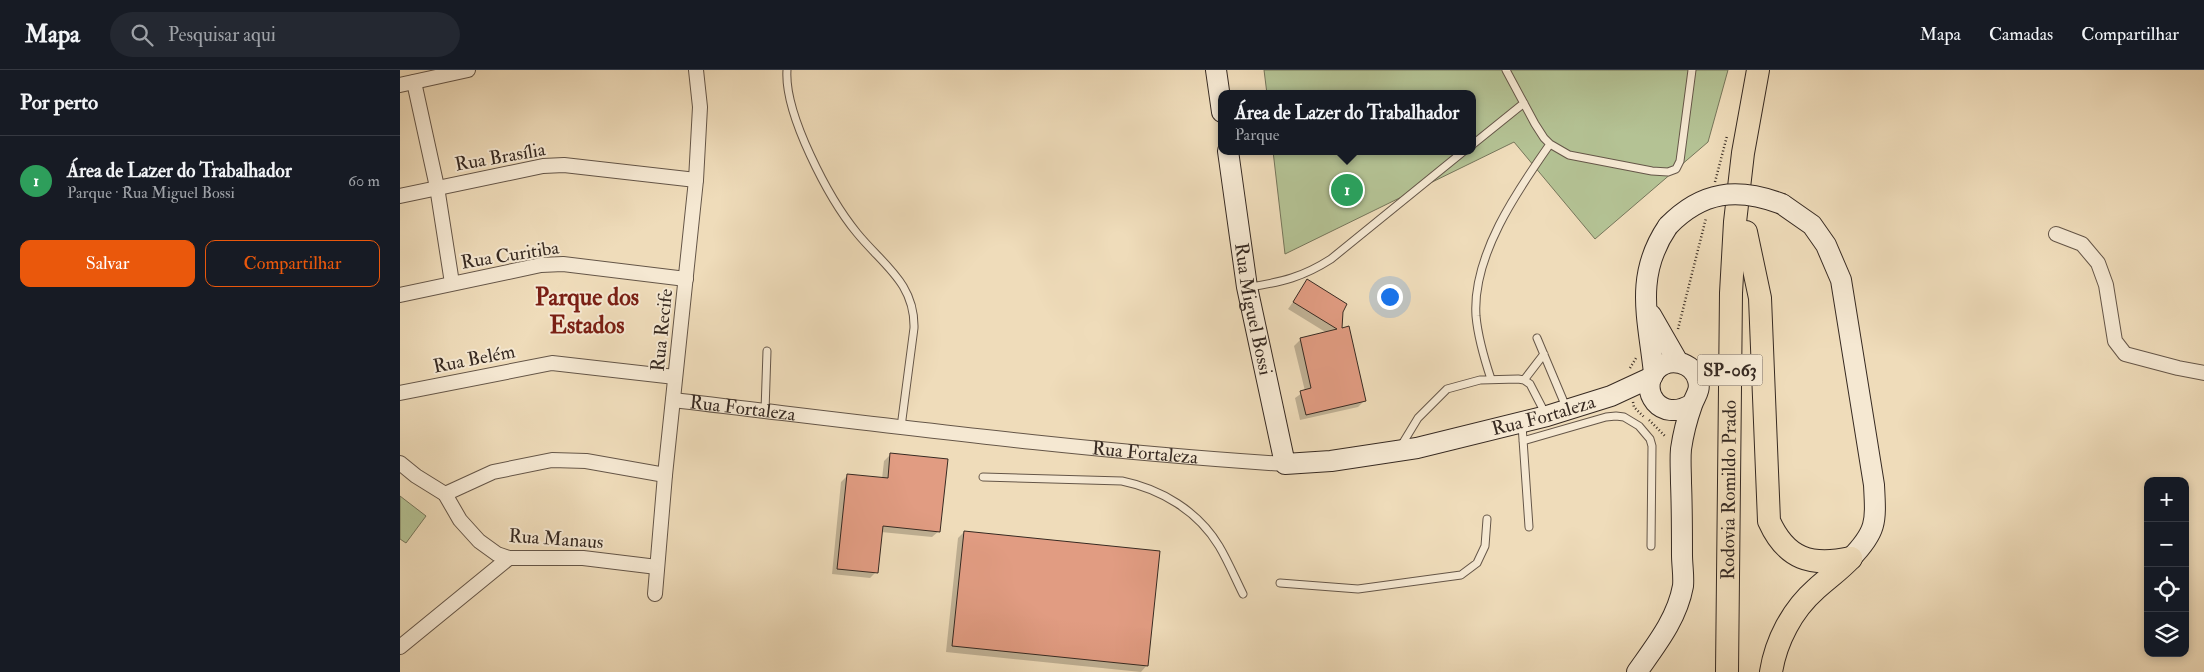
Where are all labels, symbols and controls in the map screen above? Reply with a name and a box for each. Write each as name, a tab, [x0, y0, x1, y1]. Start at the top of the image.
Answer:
search box	[110, 12, 460, 57]
text: Mapa	[25, 19, 80, 50]
icon: search	[128, 21, 156, 49]
text: Pesquisar aqui	[168, 23, 276, 47]
text: Mapa	[1920, 23, 1961, 46]
text: Camadas	[1989, 23, 2053, 46]
text: Compartilhar	[2081, 23, 2179, 46]
text: Por perto	[20, 89, 98, 116]
popup	[1218, 90, 1476, 155]
text: Área de Lazer do Trabalhador	[1235, 101, 1459, 125]
text: Parque	[1235, 125, 1279, 145]
street label: Rua Brasília	[453, 137, 547, 177]
text: Área de Lazer do Trabalhador	[67, 159, 292, 183]
text: 1	[33, 171, 39, 191]
text: 60 m	[348, 171, 380, 191]
pin: 1	[1331, 171, 1363, 209]
text: Parque · Rua Miguel Bossi	[67, 183, 235, 203]
street label: Rua Curitiba	[459, 235, 561, 275]
button: Salvar	[20, 240, 195, 287]
button: Compartilhar	[205, 240, 380, 287]
street label: Rua Miguel Bossi	[1229, 241, 1278, 377]
district label: Parque dos Estados	[535, 282, 639, 341]
your location	[1377, 284, 1403, 310]
street label: Rua Recife	[646, 287, 678, 373]
street label: Rua Belém	[431, 339, 517, 379]
road number: SP-063	[1698, 354, 1762, 386]
street label: Rua Fortaleza	[688, 390, 797, 427]
street label: Rua Fortaleza	[1489, 390, 1598, 441]
street label: Rodovia Romildo Prado	[1716, 400, 1742, 580]
street label: Rua Fortaleza	[1091, 436, 1199, 470]
map controls	[2144, 477, 2189, 657]
button: +	[2144, 477, 2189, 522]
button: −	[2144, 522, 2189, 567]
street label: Rua Manaus	[508, 524, 604, 554]
button: locate	[2144, 567, 2189, 612]
button: layers	[2144, 612, 2189, 657]

